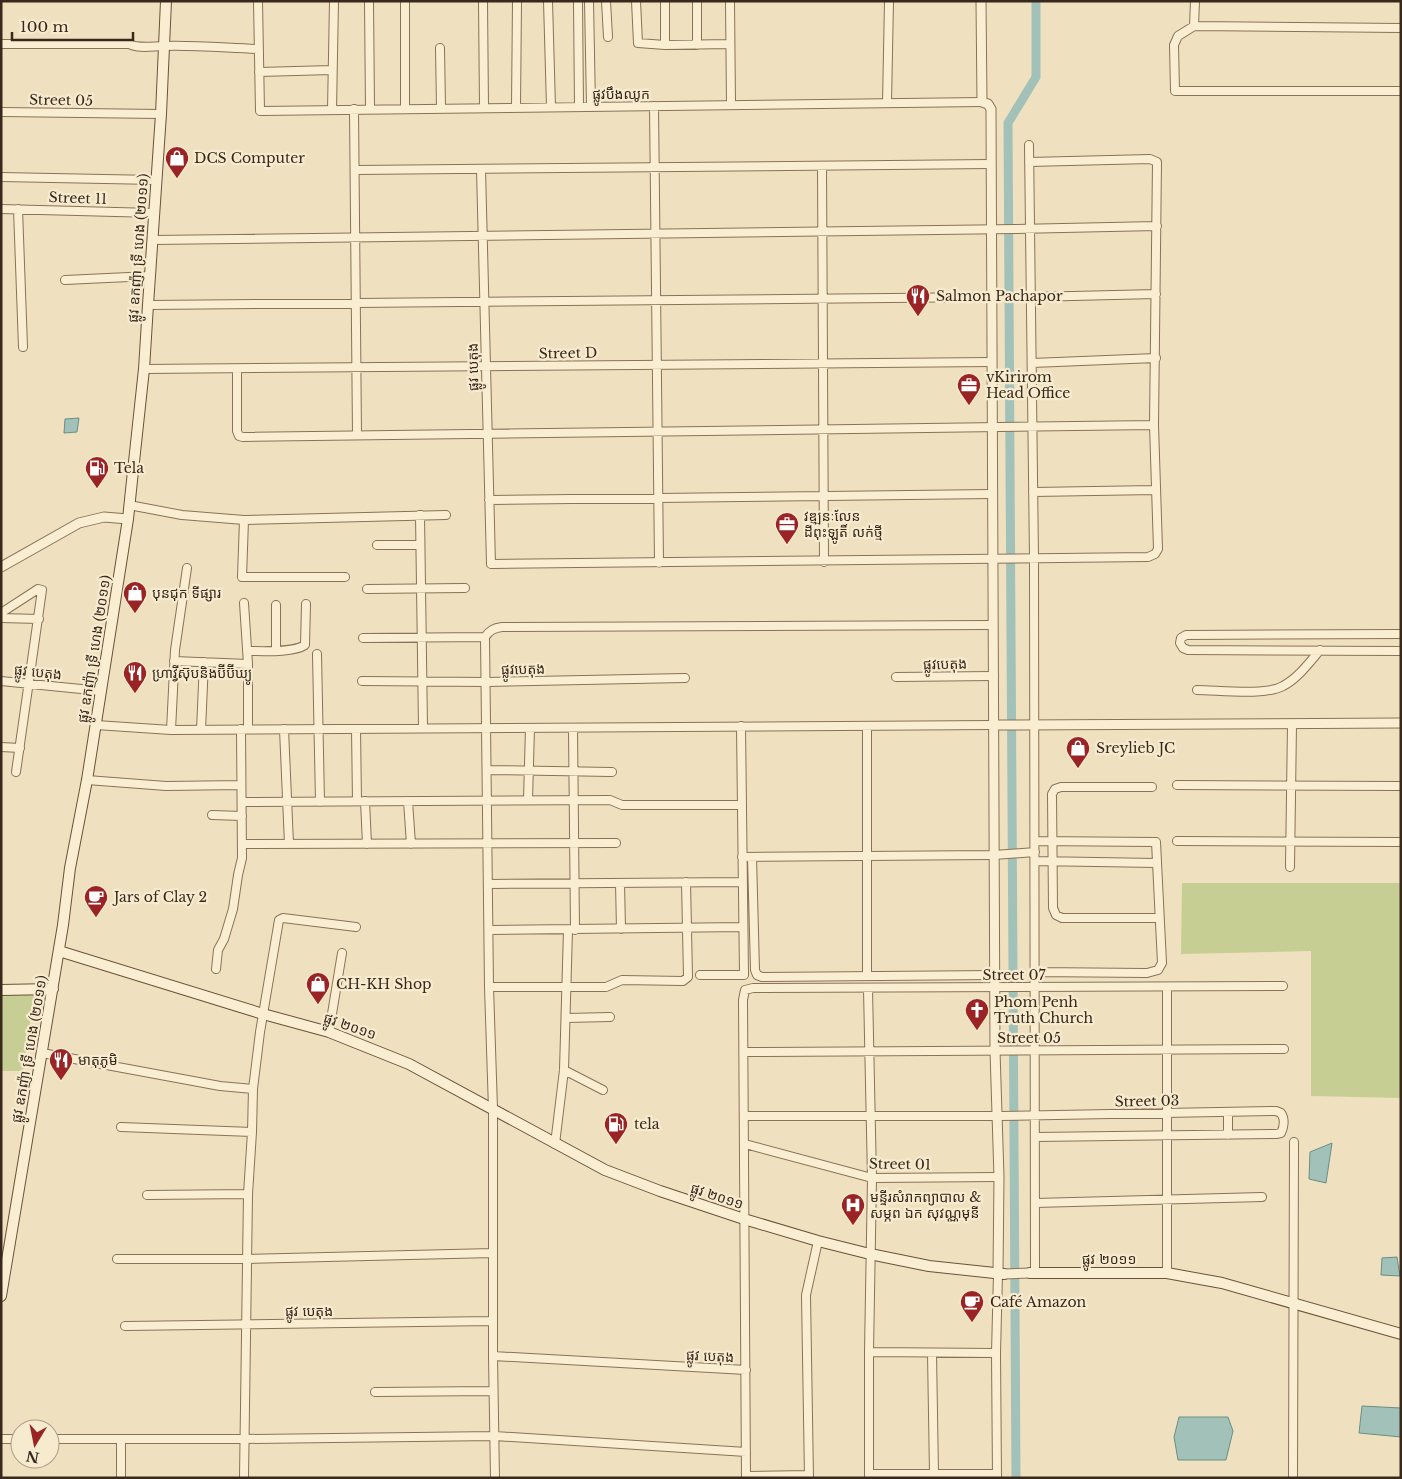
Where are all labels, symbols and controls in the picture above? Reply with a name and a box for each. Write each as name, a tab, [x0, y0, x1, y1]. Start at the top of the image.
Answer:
scale bar	[12, 10, 134, 42]
text: 100 m	[20, 17, 69, 36]
street label: ផ្លូវបឹងឈូក	[592, 85, 650, 106]
street label: Street 05	[29, 90, 93, 110]
shop icon: DCS Computer	[164, 145, 190, 179]
place label: DCS Computer	[194, 149, 305, 167]
street label: ផ្លូវ ឧកញ៉ា ទ្រី ហេង (២០១១)	[124, 173, 155, 323]
street label: Street 11	[48, 188, 108, 208]
restaurant icon: Salmon Pachapor	[905, 283, 931, 317]
place label: Salmon Pachapor	[936, 287, 1063, 305]
street label: ផ្លូវ បេតុង	[464, 343, 486, 391]
street label: Street D	[539, 343, 597, 363]
place label: vKirirom Head Office	[986, 368, 1070, 402]
office icon: vKirirom Head Office	[956, 372, 982, 406]
fuel station icon: Tela	[84, 455, 110, 489]
place label: Tela	[114, 459, 144, 477]
place label: វឌ្ឍនៈលែន ដីពុះឡូតិ៍ លក់ថ្មី	[804, 507, 883, 544]
office icon: វឌ្ឍនៈលែន ដីពុះឡូតិ៍ លក់ថ្មី	[774, 511, 800, 545]
street label: ផ្លូវ ឧកញ៉ា ទ្រី ហេង (២០១១)	[73, 574, 118, 725]
shop icon: បុនជុក ទីផ្សារ	[122, 580, 148, 614]
place label: បុនជុក ទីផ្សារ	[152, 584, 221, 602]
street label: ផ្លូវបេតុង	[923, 655, 967, 677]
restaurant icon: ហ្រាវ្វីស៊ុបនិងប៊ីប៊ីឃ្យូ	[122, 660, 148, 694]
street label: ផ្លូវបេតុង	[501, 660, 545, 682]
street label: ផ្លូវ បេតុង	[13, 661, 63, 687]
place label: ហ្រាវ្វីស៊ុបនិងប៊ីប៊ីឃ្យូ	[152, 663, 252, 685]
shop icon: Sreylieb JC	[1065, 735, 1091, 769]
place label: Sreylieb JC	[1096, 739, 1175, 757]
cafe icon: Jars of Clay 2	[83, 884, 109, 918]
place label: Jars of Clay 2	[112, 888, 207, 906]
street label: Street 07	[982, 966, 1047, 984]
shop icon: CH-KH Shop	[305, 971, 331, 1005]
street label: ផ្លូវ ឧកញ៉ា ទ្រី ហេង (២០១១)	[7, 974, 54, 1125]
place label: CH-KH Shop	[336, 975, 432, 993]
place label: Phom Penh Truth Church	[994, 993, 1094, 1027]
church icon: Phom Penh Truth Church	[964, 997, 990, 1031]
street label: ផ្លូវ ២០១១	[320, 1009, 379, 1046]
street label: Street 05	[997, 1029, 1061, 1047]
restaurant icon: មាតុភូមិ	[48, 1047, 74, 1081]
place label: មាតុភូមិ	[78, 1051, 118, 1069]
street label: Street 03	[1114, 1091, 1180, 1111]
fuel station icon: tela	[603, 1111, 629, 1145]
place label: tela	[634, 1115, 660, 1133]
street label: Street 01	[869, 1154, 931, 1174]
street label: ផ្លូវ ២០១១	[687, 1179, 746, 1216]
place label: មន្ទីរសំរាកព្យាបាល & សម្ភព ឯក សុវណ្ណមុនី	[870, 1188, 982, 1222]
hospital icon: មន្ទីរសំរាកព្យាបាល & សម្ភព ឯក សុវណ្ណមុនី	[840, 1192, 866, 1226]
street label: ផ្លូវ ២០១១	[1082, 1250, 1136, 1271]
cafe icon: Café Amazon	[959, 1289, 985, 1323]
place label: Café Amazon	[990, 1293, 1087, 1311]
street label: ផ្លូវ បេតុង	[285, 1302, 333, 1323]
street label: ផ្លូវ បេតុង	[685, 1346, 735, 1369]
north arrow	[10, 1419, 60, 1469]
text: N	[25, 1447, 41, 1467]

